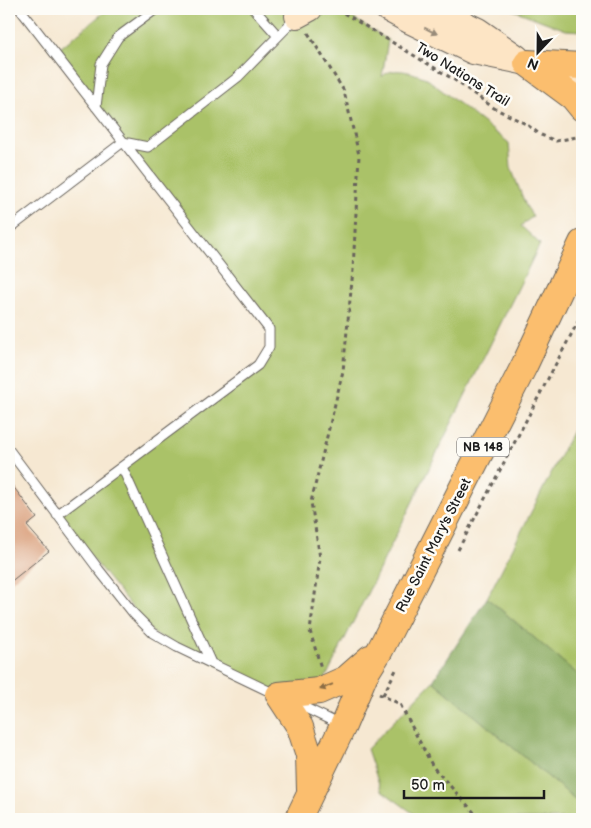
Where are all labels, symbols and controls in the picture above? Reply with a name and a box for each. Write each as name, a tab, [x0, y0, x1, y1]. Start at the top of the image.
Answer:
one-way arrow	[423, 27, 438, 36]
north arrow	[514, 28, 564, 78]
street label: Two Nations Trail	[413, 39, 513, 110]
text: N	[525, 54, 541, 73]
road number: NB 148	[457, 438, 509, 457]
street label: Rue Saint Mary's Street	[392, 475, 475, 615]
one-way arrow	[319, 684, 334, 692]
scale bar	[404, 768, 544, 800]
text: 50 m	[411, 776, 445, 795]

